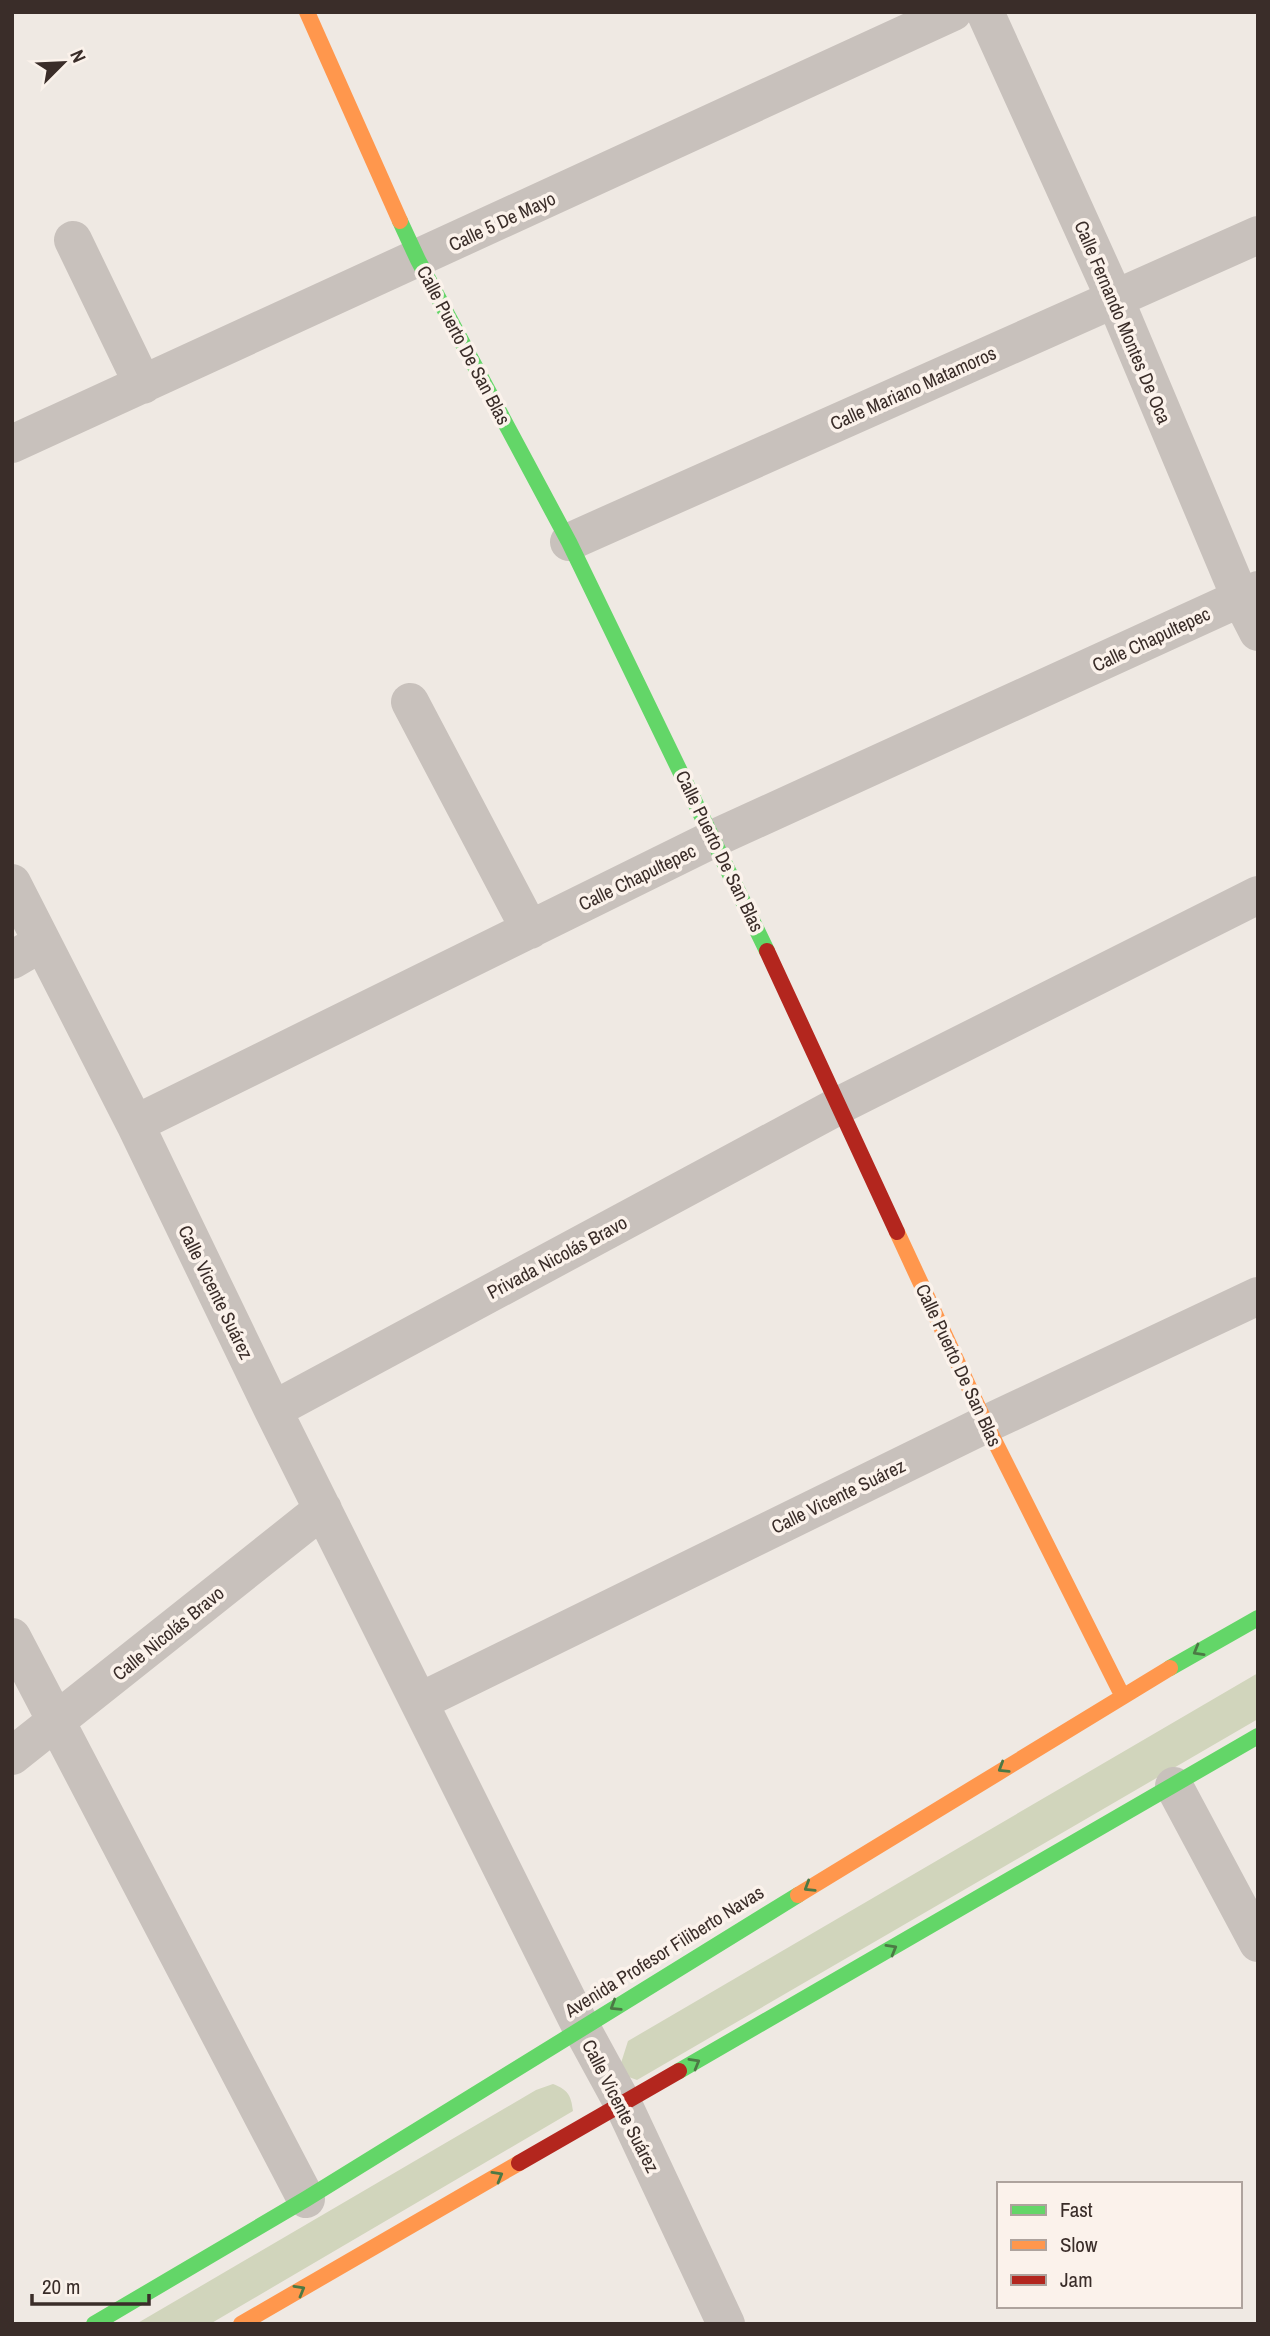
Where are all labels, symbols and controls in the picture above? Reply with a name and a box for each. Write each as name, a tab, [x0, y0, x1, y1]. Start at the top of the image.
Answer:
north arrow	[28, 28, 98, 98]
text: N	[64, 46, 93, 67]
street label: Calle 5 De Mayo	[444, 185, 560, 257]
street label: Calle Fernando Montes De Oca	[1068, 216, 1178, 428]
street label: Calle Puerto De San Blas	[411, 261, 517, 429]
street label: Calle Mariano Matamoros	[826, 340, 1000, 436]
street label: Calle Chapultepec	[1088, 600, 1214, 678]
street label: Calle Puerto De San Blas	[670, 766, 770, 936]
street label: Calle Chapultepec	[574, 837, 700, 917]
street label: Privada Nicolás Bravo	[482, 1209, 632, 1305]
street label: Calle Vicente Suárez	[172, 1221, 260, 1364]
street label: Calle Puerto De San Blas	[910, 1279, 1008, 1451]
street label: Calle Vicente Suárez	[767, 1452, 910, 1540]
street label: Calle Nicolás Bravo	[107, 1580, 229, 1686]
one-way arrow	[1193, 1643, 1206, 1656]
one-way arrow	[997, 1759, 1010, 1772]
one-way arrow	[804, 1878, 817, 1891]
street label: Avenida Profesor Filiberto Navas	[559, 1879, 769, 2024]
one-way arrow	[884, 1944, 897, 1957]
one-way arrow	[610, 1997, 623, 2010]
street label: Calle Vicente Suárez	[576, 2035, 666, 2177]
one-way arrow	[687, 2058, 700, 2071]
one-way arrow	[490, 2171, 503, 2184]
legend	[997, 2182, 1242, 2308]
text: Fast	[1060, 2195, 1093, 2224]
text: Slow	[1060, 2230, 1098, 2259]
scale bar	[32, 2262, 149, 2306]
text: Jam	[1060, 2265, 1093, 2294]
text: 20 m	[42, 2272, 80, 2301]
one-way arrow	[293, 2285, 306, 2298]

